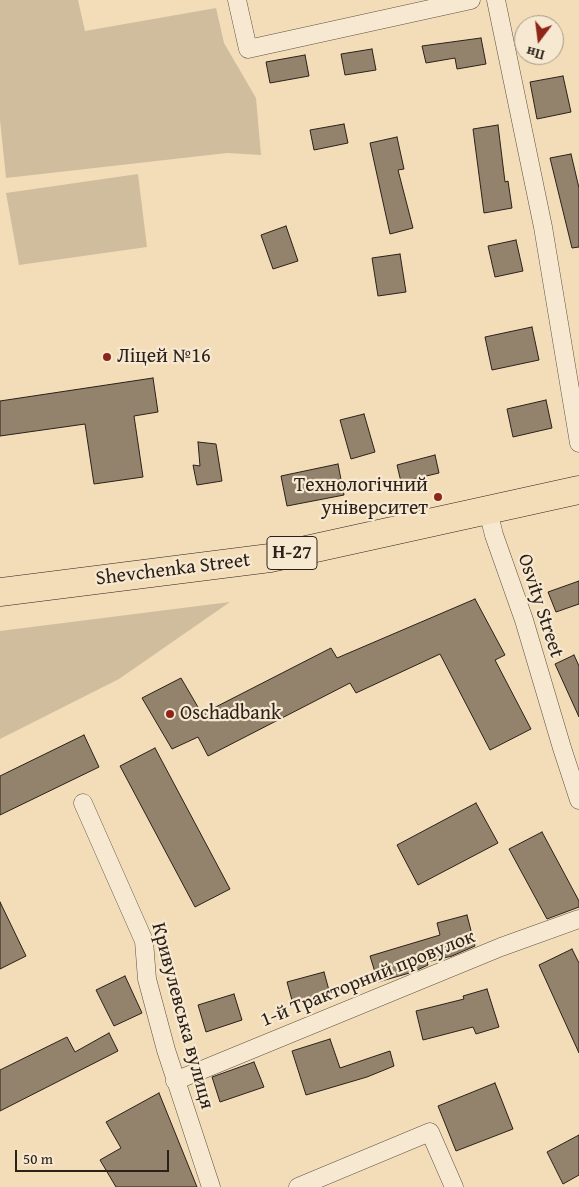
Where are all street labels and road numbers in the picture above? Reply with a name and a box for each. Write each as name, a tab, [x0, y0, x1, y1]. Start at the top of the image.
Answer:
road number: Н-27	[267, 536, 317, 570]
street label: Shevchenka Street	[94, 549, 252, 591]
street label: Osvity Street	[512, 551, 568, 661]
street label: Кривулевська вулиця	[146, 920, 218, 1112]
street label: 1-й Тракторний провулок	[257, 925, 479, 1033]

